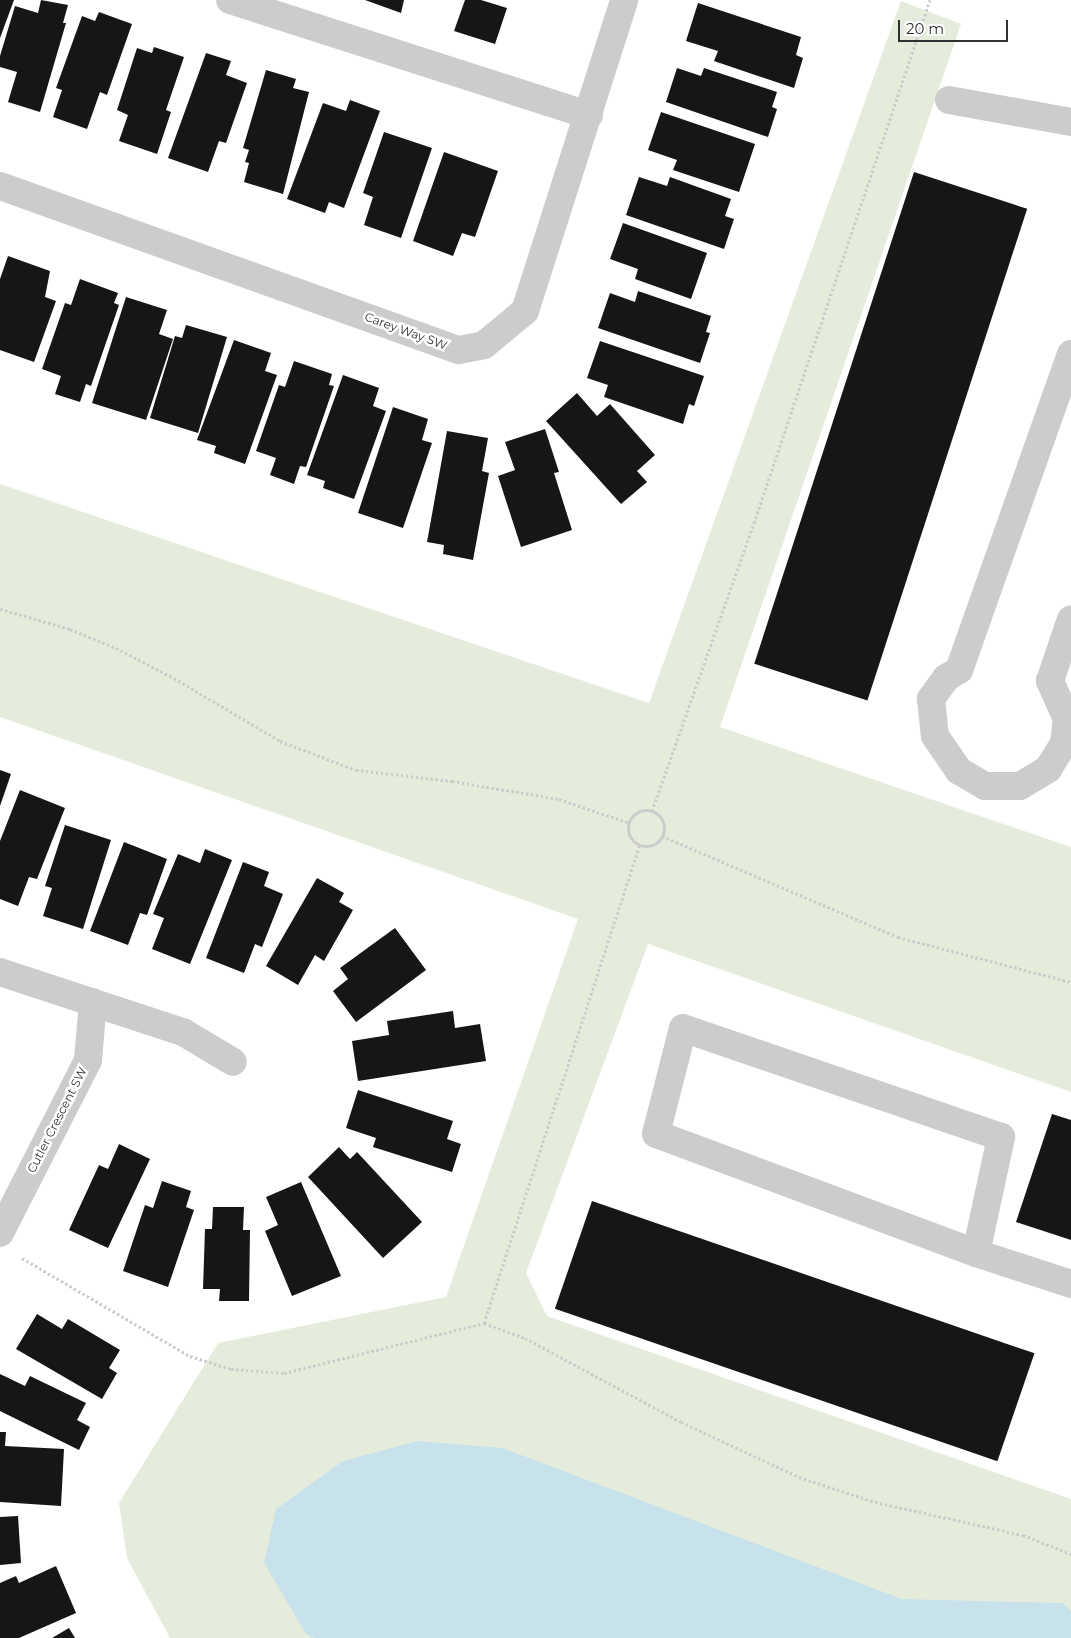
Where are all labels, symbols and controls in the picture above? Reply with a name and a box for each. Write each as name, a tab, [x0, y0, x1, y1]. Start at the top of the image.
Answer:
scale bar	[901, 10, 1011, 42]
text: 20 m	[906, 19, 944, 38]
street label: Carey Way SW	[363, 309, 449, 353]
street label: Cutler Crescent SW	[24, 1065, 90, 1175]

